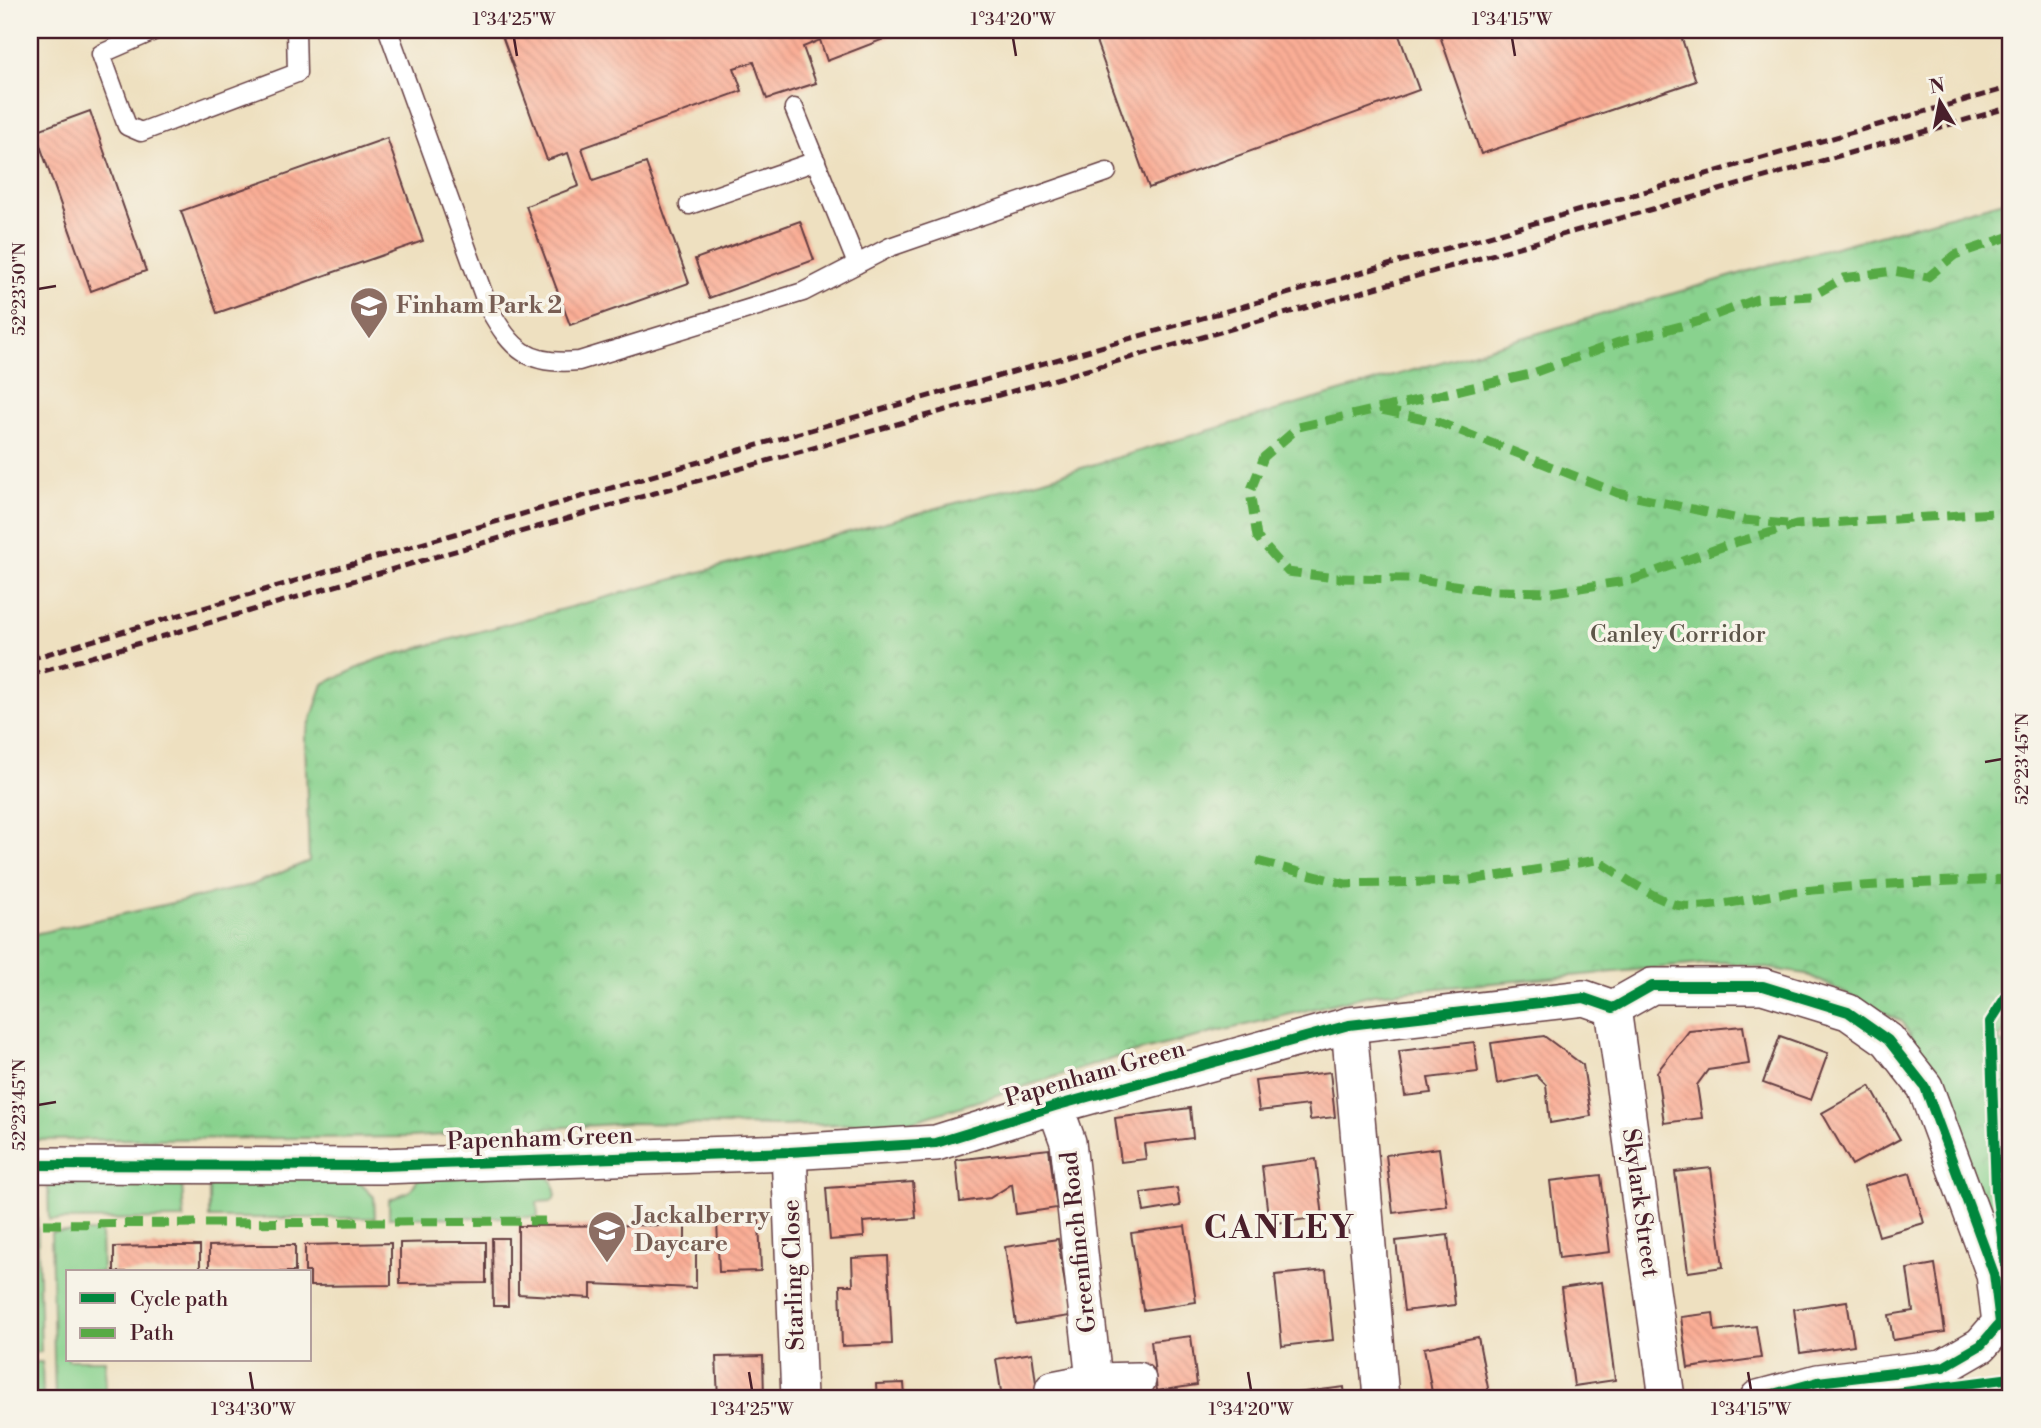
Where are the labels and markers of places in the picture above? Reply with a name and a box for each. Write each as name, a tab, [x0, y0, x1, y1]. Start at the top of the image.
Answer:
school or university icon: Finham Park 2	[348, 285, 390, 340]
place label: Finham Park 2	[396, 291, 562, 321]
place label: Jackalberry Daycare	[631, 1201, 771, 1259]
school or university icon: Jackalberry Daycare	[586, 1209, 628, 1264]

